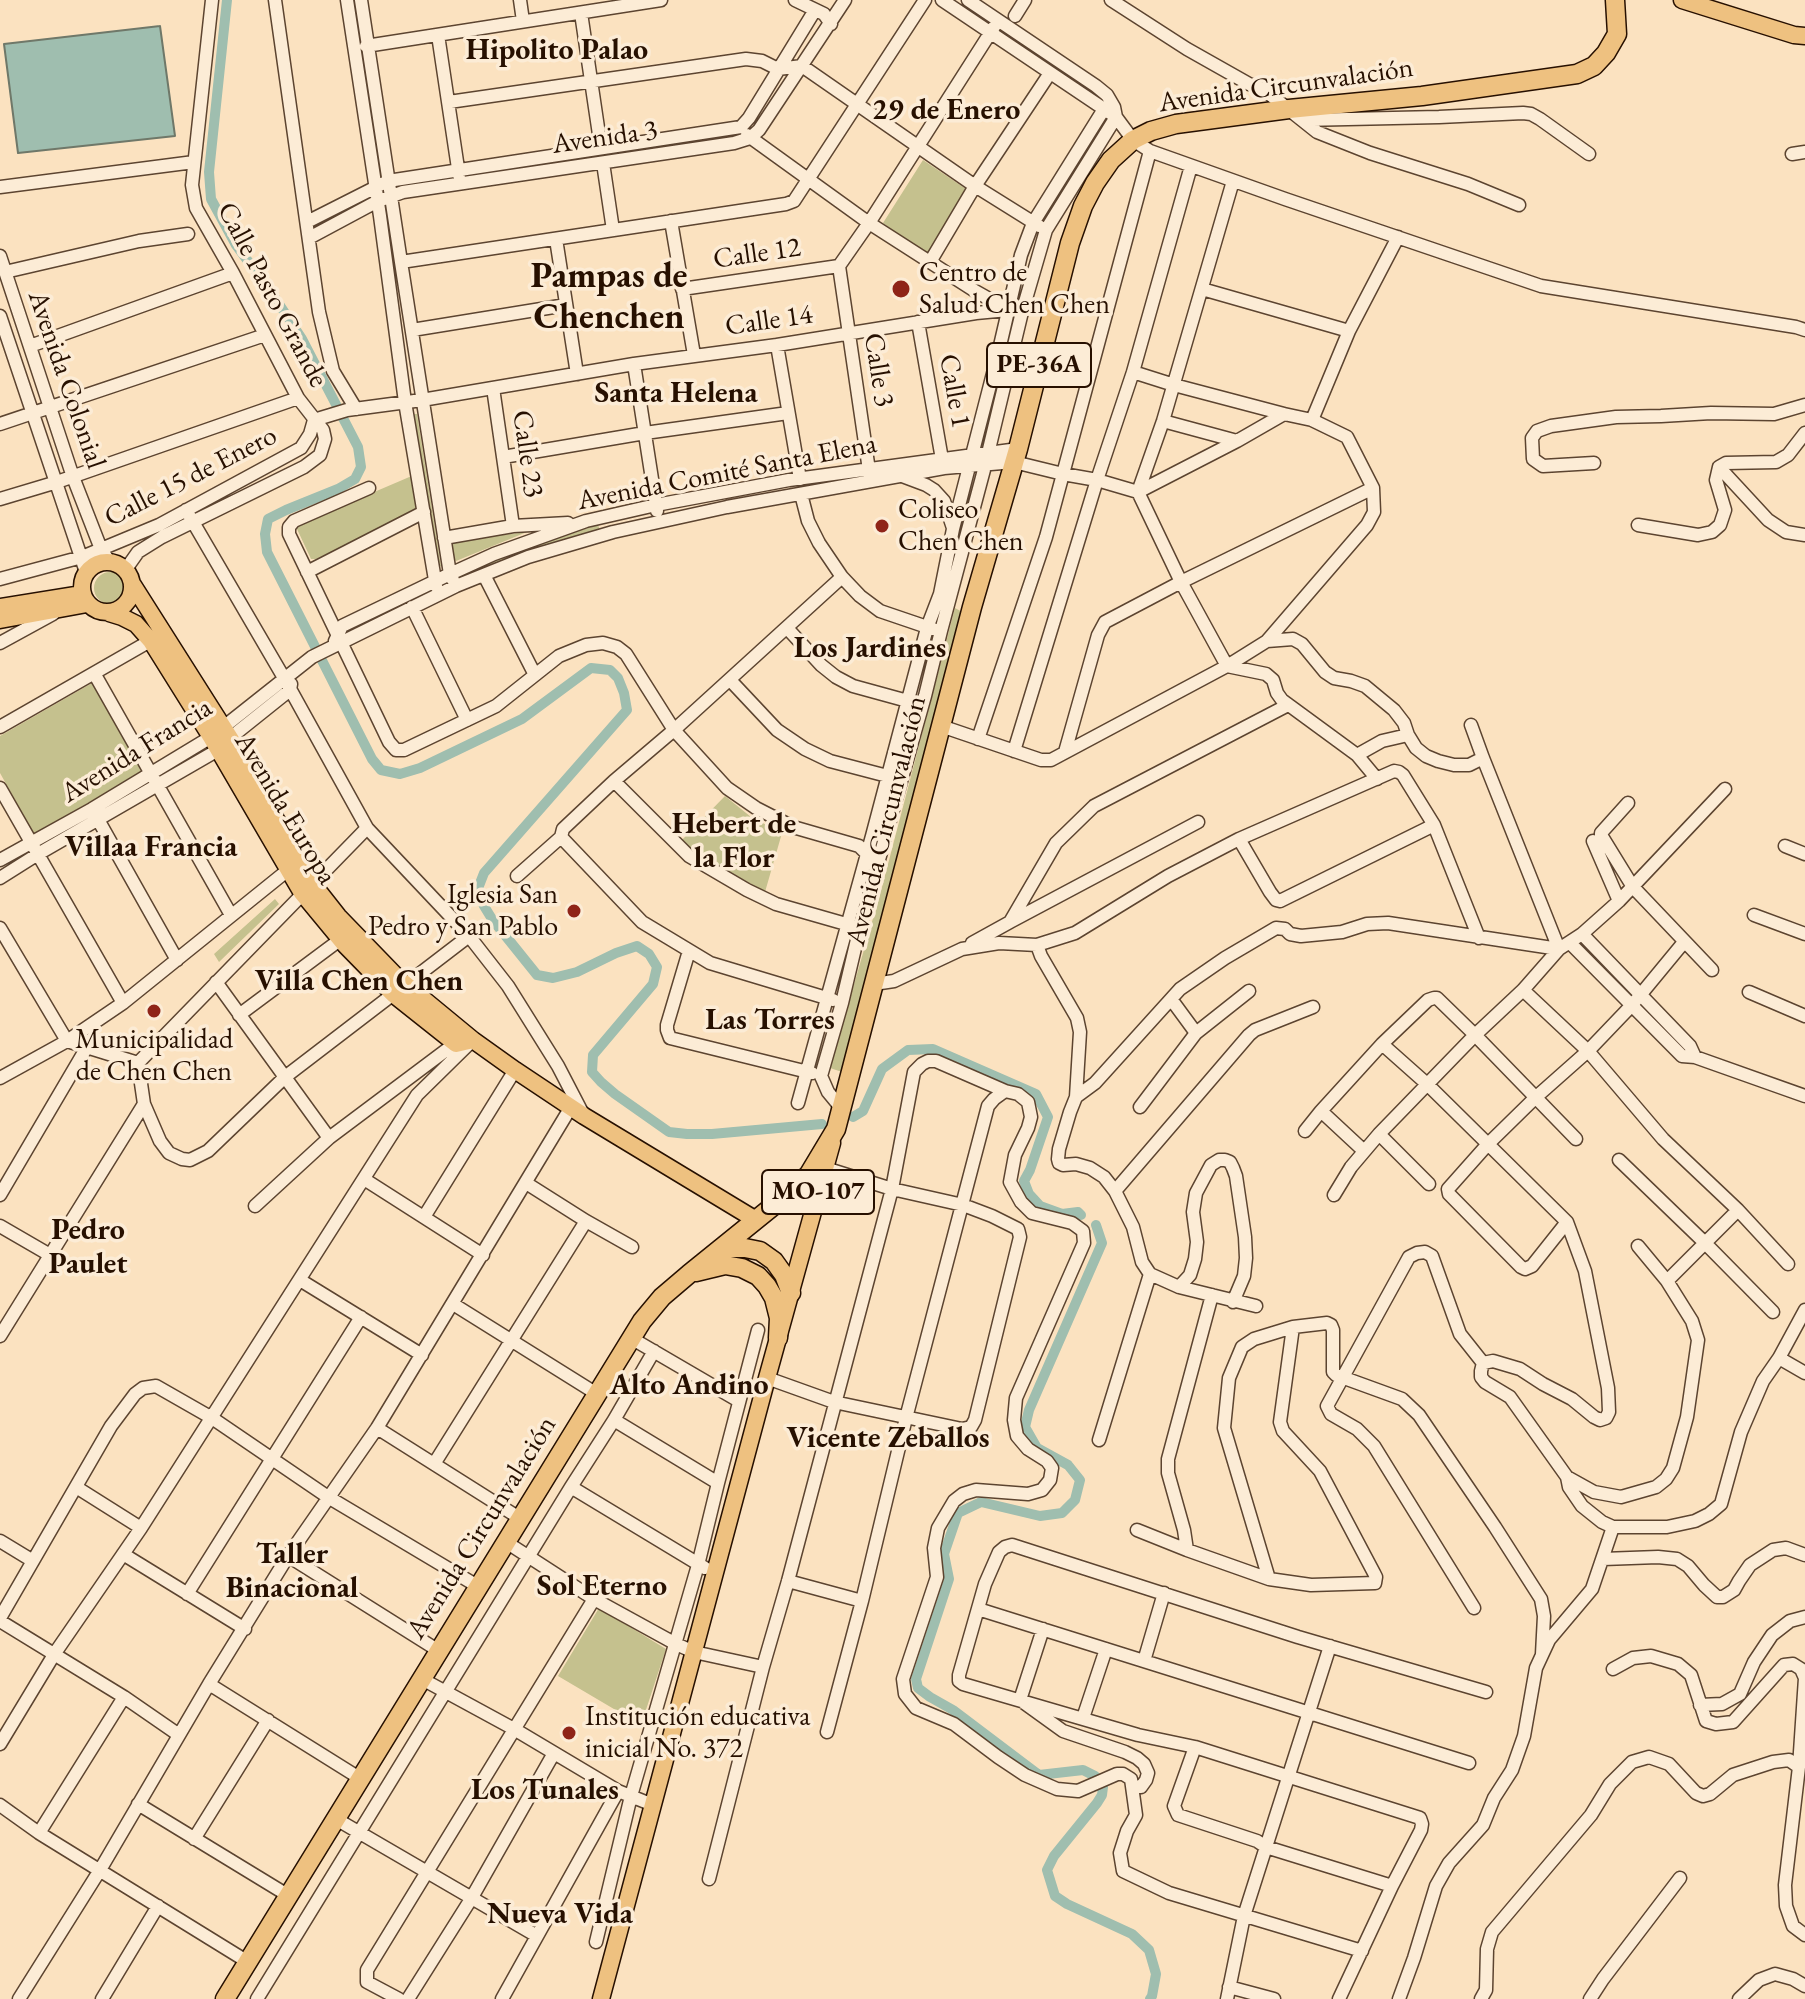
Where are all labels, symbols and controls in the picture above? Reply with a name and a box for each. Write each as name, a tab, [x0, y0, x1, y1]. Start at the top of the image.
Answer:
district label: Hipolito Palao	[466, 33, 648, 69]
street label: Avenida Circunvalación	[1157, 52, 1415, 120]
district label: 29 de Enero	[872, 93, 1020, 129]
street label: Avenida 3	[550, 114, 660, 162]
street label: Calle Pasto Grande	[209, 197, 335, 393]
street label: Calle 12	[711, 231, 803, 277]
district label: Pampas de Chenchen	[530, 255, 688, 340]
place label: Centro de Salud Chen Chen	[919, 256, 1110, 322]
marker: Centro de Salud Chen Chen	[890, 278, 912, 300]
street label: Avenida Colonial	[20, 287, 112, 473]
street label: Calle 14	[723, 298, 815, 344]
street label: Calle 3	[856, 331, 900, 409]
road number: PE-36A	[987, 343, 1091, 387]
street label: Calle 1	[931, 351, 977, 431]
district label: Santa Helena	[594, 376, 758, 412]
street label: Calle 23	[504, 408, 550, 500]
street label: Calle 15 de Enero	[99, 419, 283, 535]
street label: Avenida Comité Santa Elena	[575, 427, 879, 519]
place label: Coliseo Chen Chen	[898, 493, 1024, 559]
marker: Coliseo Chen Chen	[873, 517, 891, 535]
district label: Los Jardines	[794, 631, 946, 667]
street label: Avenida Francia	[55, 691, 219, 811]
street label: Avenida Circunvalación	[840, 692, 934, 950]
street label: Avenida Europa	[226, 727, 344, 891]
district label: Hebert de la Flor	[672, 807, 796, 878]
district label: Villaa Francia	[65, 830, 237, 866]
place label: Iglesia San Pedro y San Pablo	[368, 878, 558, 944]
marker: Iglesia San Pedro y San Pablo	[565, 902, 583, 920]
district label: Villa Chen Chen	[255, 964, 463, 1000]
marker: Municipalidad de Chen Chen	[145, 1002, 163, 1020]
district label: Las Torres	[705, 1003, 835, 1039]
place label: Municipalidad de Chen Chen	[75, 1023, 233, 1089]
road number: MO-107	[762, 1170, 874, 1214]
district label: Pedro Paulet	[49, 1213, 127, 1284]
district label: Alto Andino	[609, 1368, 769, 1404]
street label: Avenida Circunvalación	[400, 1410, 564, 1646]
district label: Vicente Zeballos	[786, 1421, 990, 1457]
district label: Taller Binacional	[226, 1537, 358, 1608]
district label: Sol Eterno	[537, 1569, 667, 1605]
place label: Institución educativa inicial No. 372	[585, 1700, 810, 1766]
marker: Institución educativa inicial No. 372	[560, 1724, 578, 1742]
district label: Los Tunales	[471, 1773, 619, 1809]
district label: Nueva Vida	[487, 1897, 633, 1933]

